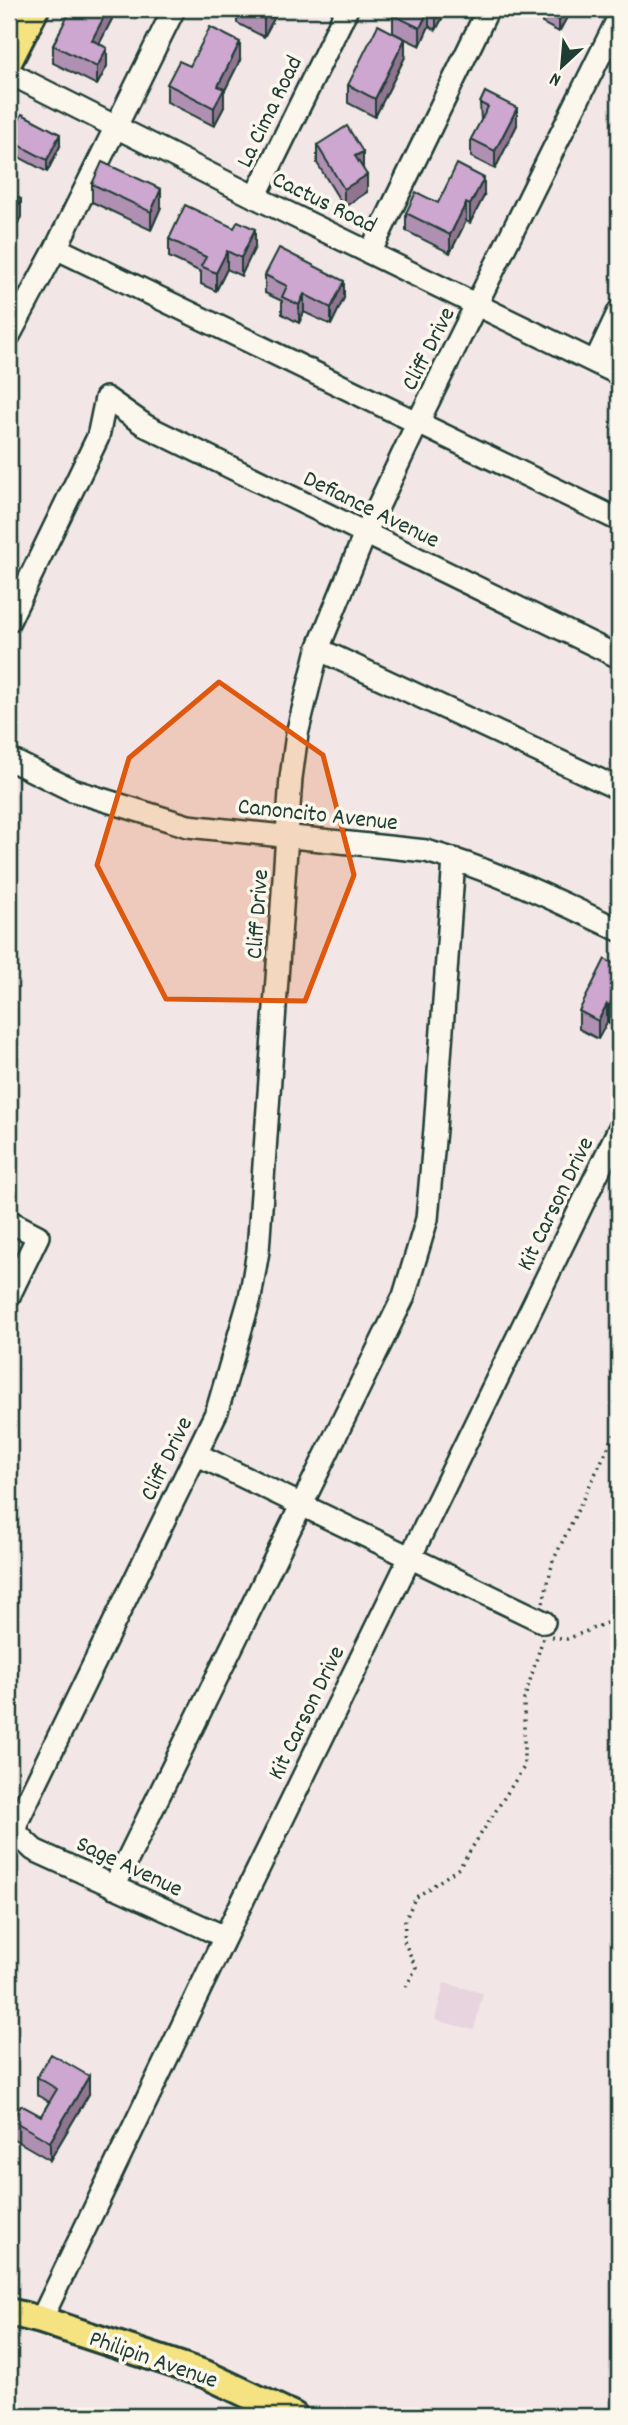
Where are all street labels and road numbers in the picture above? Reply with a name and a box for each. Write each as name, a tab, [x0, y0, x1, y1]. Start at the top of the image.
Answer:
street label: La Cima Road	[229, 51, 312, 174]
street label: Cactus Road	[266, 164, 382, 244]
street label: Cliff Drive	[394, 302, 465, 397]
street label: Defiance Avenue	[297, 463, 445, 558]
street label: Canoncito Avenue	[236, 791, 399, 841]
street label: Cliff Drive	[239, 868, 279, 960]
street label: Kit Carson Drive	[510, 1131, 604, 1277]
street label: Cliff Drive	[133, 1411, 203, 1507]
street label: Kit Carson Drive	[261, 1640, 355, 1786]
street label: Sage Avenue	[70, 1828, 188, 1907]
street label: Philipin Avenue	[84, 2323, 222, 2399]

